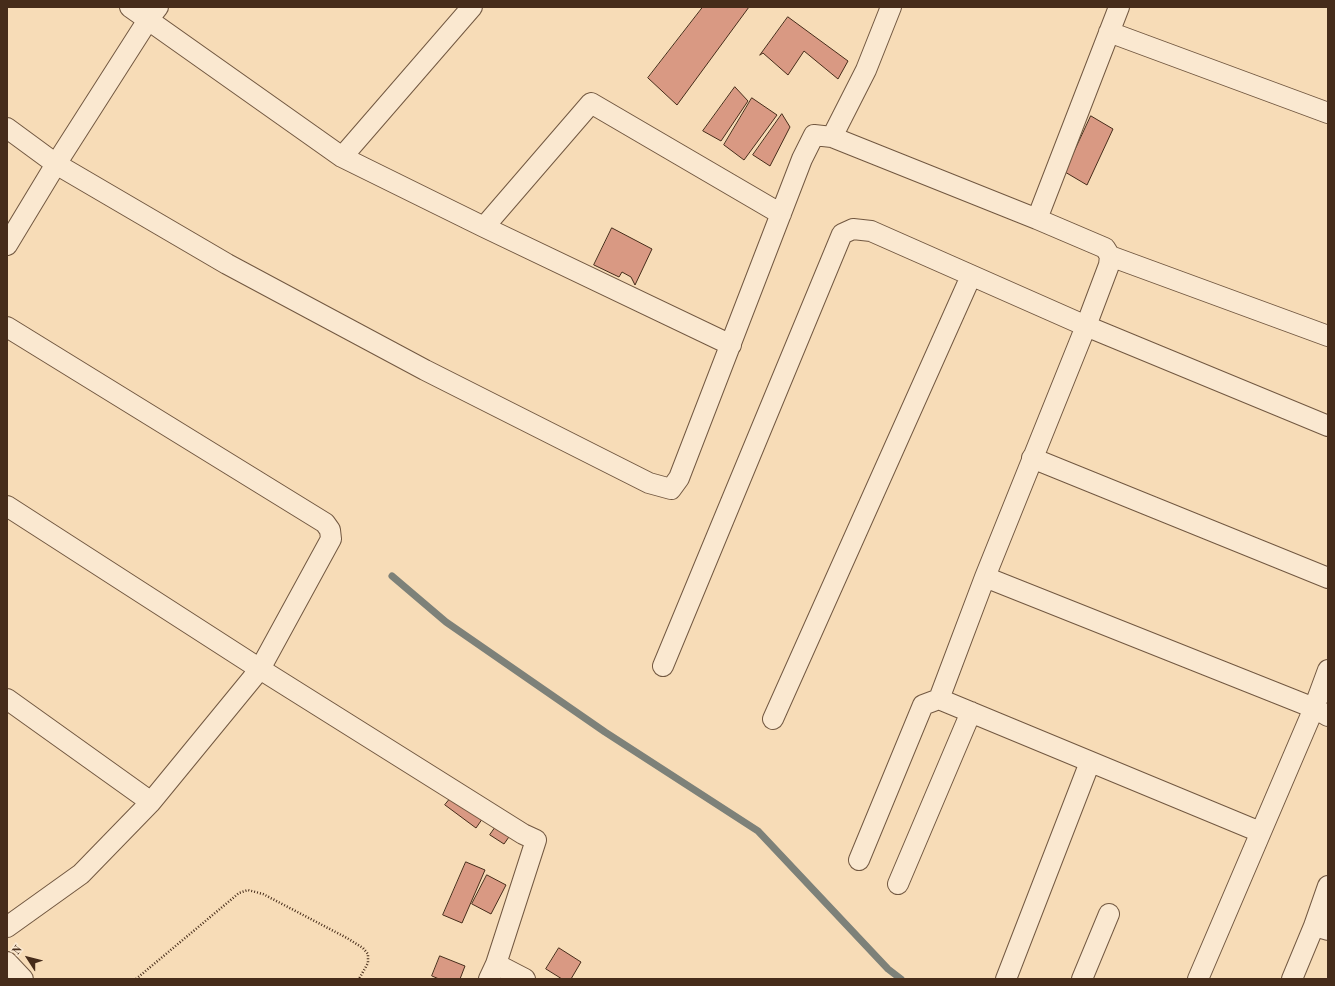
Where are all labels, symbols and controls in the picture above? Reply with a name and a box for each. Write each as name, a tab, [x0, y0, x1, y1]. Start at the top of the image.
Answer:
north arrow	[8, 938, 48, 978]
text: N	[11, 944, 25, 957]

